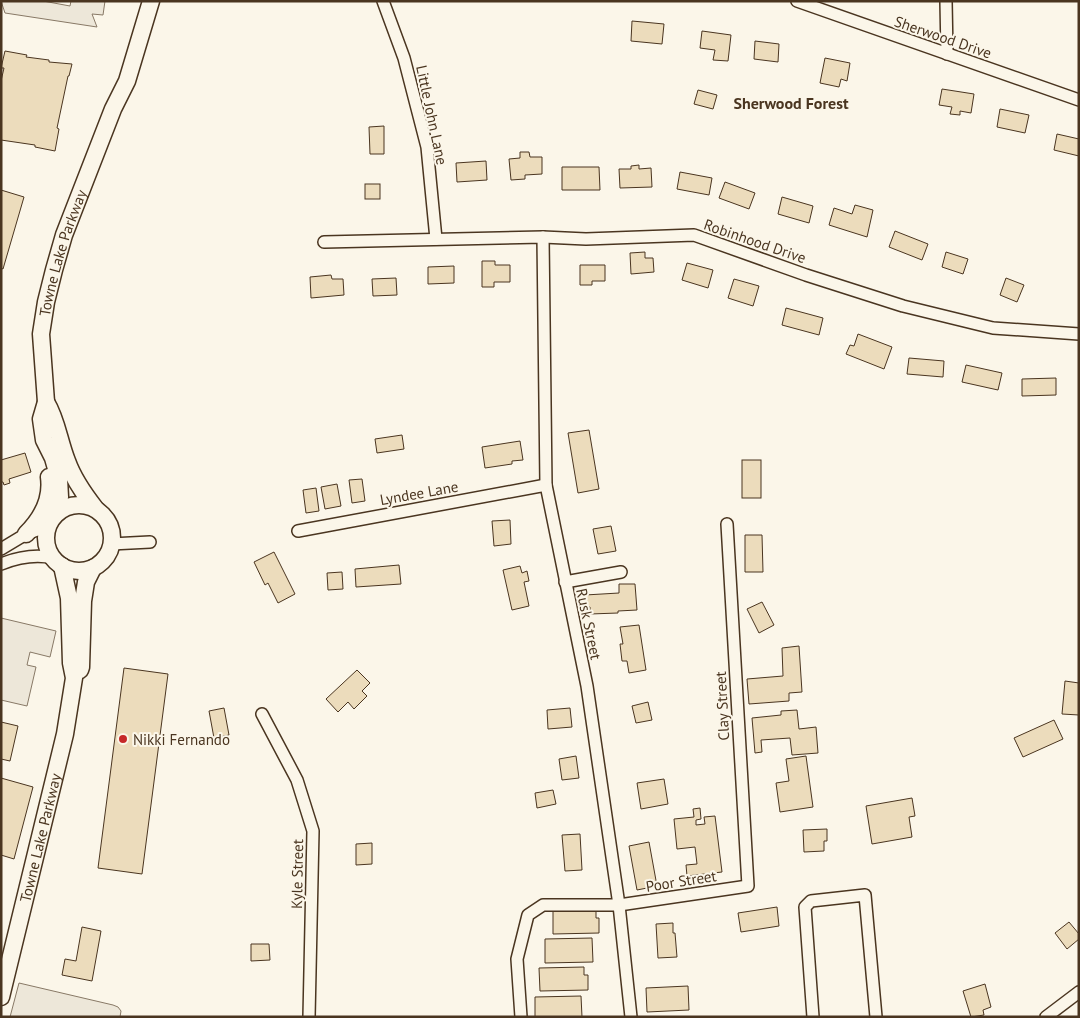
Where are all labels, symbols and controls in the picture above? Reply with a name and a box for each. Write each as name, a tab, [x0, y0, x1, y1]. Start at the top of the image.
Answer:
street label: Sherwood Drive	[892, 11, 994, 63]
street label: Little John Lane	[412, 63, 452, 167]
district label: Sherwood Forest	[734, 93, 849, 113]
street label: Towne Lake Parkway	[34, 187, 90, 318]
street label: Robinhood Drive	[702, 215, 808, 267]
street label: Lyndee Lane	[378, 477, 460, 509]
street label: Rusk Street	[572, 587, 606, 661]
street label: Clay Street	[711, 671, 733, 741]
place label: Nikki Fernando	[133, 730, 230, 749]
marker: Nikki Fernando	[117, 733, 129, 745]
street label: Towne Lake Parkway	[15, 771, 65, 904]
street label: Kyle Street	[287, 839, 307, 909]
street label: Poor Street	[644, 866, 718, 896]

